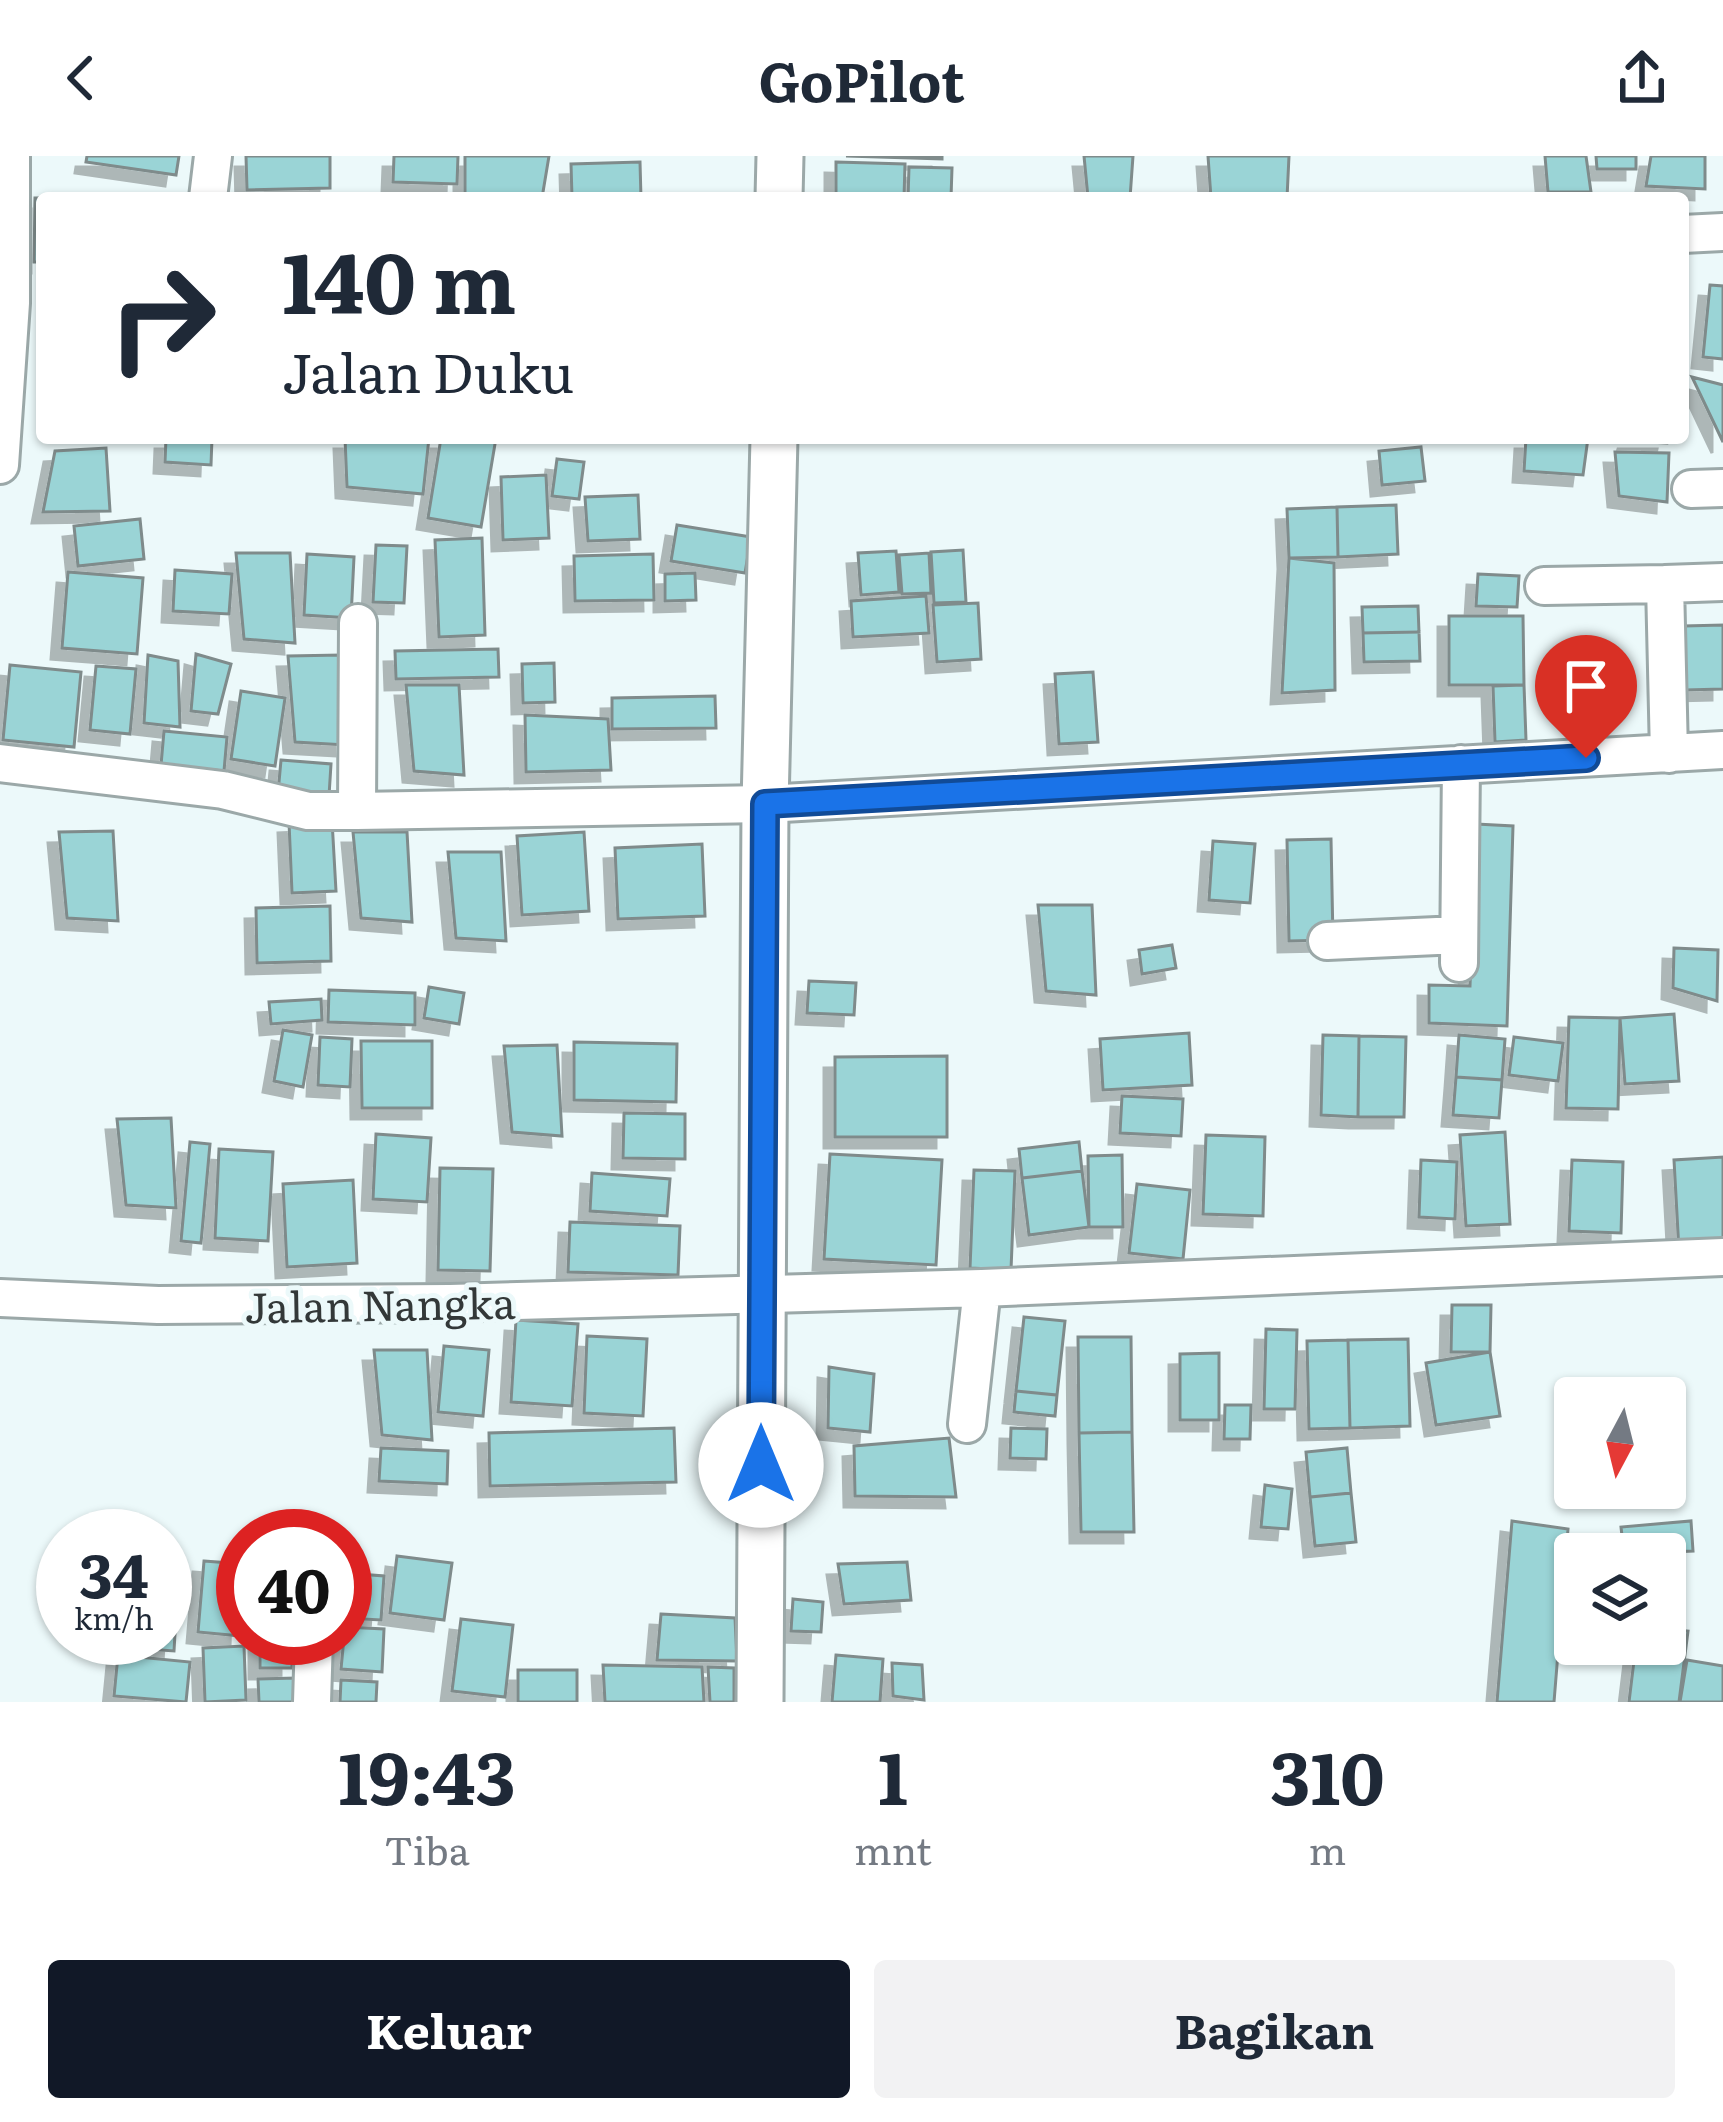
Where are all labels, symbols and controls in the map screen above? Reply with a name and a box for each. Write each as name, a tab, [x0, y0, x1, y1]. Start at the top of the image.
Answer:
text: GoPilot	[758, 38, 965, 119]
icon: back	[48, 45, 114, 111]
icon: share	[1609, 45, 1675, 111]
text: 140 m	[282, 215, 517, 340]
icon: right	[84, 240, 240, 396]
text: Jalan Duku	[282, 329, 574, 410]
pin	[1535, 635, 1637, 758]
icon: arrive	[1553, 653, 1619, 719]
street label: Jalan Nangka	[244, 1270, 516, 1336]
north arrow	[1554, 1377, 1686, 1509]
map controls	[1554, 1377, 1686, 1665]
position arrow	[698, 1402, 824, 1528]
speed limit sign: 40	[216, 1509, 372, 1665]
text: 34	[79, 1527, 149, 1616]
button: layers	[1554, 1533, 1686, 1665]
text: km/h	[74, 1595, 154, 1639]
text: 19:43	[338, 1720, 516, 1827]
text: 1	[878, 1720, 908, 1827]
text: 310	[1270, 1720, 1385, 1827]
text: Tiba	[384, 1819, 470, 1877]
text: mnt	[854, 1819, 932, 1877]
text: m	[1309, 1819, 1346, 1877]
button: Keluar	[48, 1960, 850, 2098]
button: Bagikan	[874, 1960, 1675, 2098]

